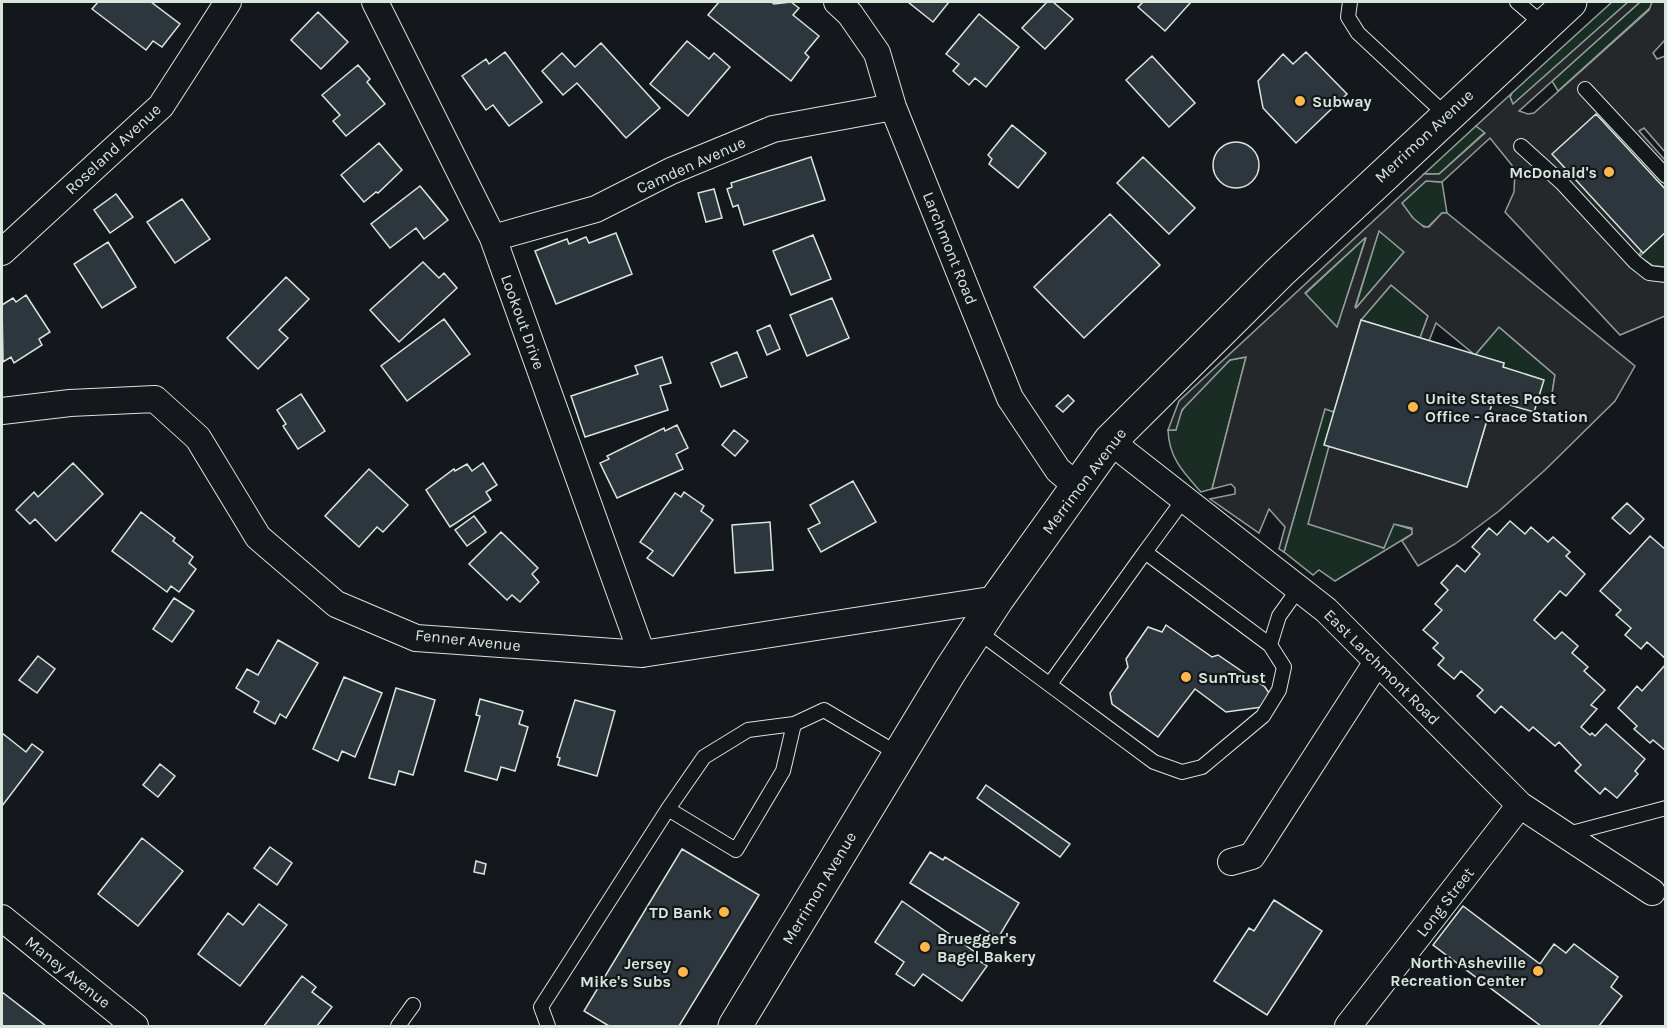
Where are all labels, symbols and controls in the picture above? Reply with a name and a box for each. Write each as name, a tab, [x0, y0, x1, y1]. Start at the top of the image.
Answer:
street label: Merrimon Avenue	[1371, 85, 1477, 187]
place label: Subway	[1312, 92, 1372, 111]
marker: Subway	[1293, 94, 1307, 108]
street label: Roseland Avenue	[61, 100, 165, 198]
street label: Camden Avenue	[634, 132, 748, 198]
place label: McDonald's	[1509, 163, 1597, 182]
marker: McDonald's	[1602, 165, 1616, 179]
street label: Larchmont Road	[919, 189, 981, 307]
street label: Lookout Drive	[497, 272, 549, 372]
place label: Unite States Post Office - Grace Station	[1425, 389, 1588, 426]
marker: Unite States Post Office - Grace Station	[1406, 400, 1420, 414]
street label: Merrimon Avenue	[1038, 424, 1130, 538]
street label: East Larchmont Road	[1320, 605, 1444, 729]
street label: Fenner Avenue	[414, 625, 522, 655]
place label: SunTrust	[1198, 668, 1266, 687]
marker: SunTrust	[1179, 670, 1193, 684]
street label: Merrimon Avenue	[778, 828, 860, 948]
street label: Long Street	[1412, 864, 1478, 940]
place label: TD Bank	[649, 903, 713, 922]
marker: TD Bank	[717, 905, 731, 919]
place label: Bruegger's Bagel Bakery	[937, 929, 1035, 966]
street label: Maney Avenue	[22, 932, 114, 1012]
marker: Bruegger's Bagel Bakery	[918, 940, 932, 954]
place label: North Asheville Recreation Center	[1390, 953, 1527, 990]
place label: Jersey Mike's Subs	[580, 954, 671, 991]
marker: North Asheville Recreation Center	[1531, 964, 1545, 978]
marker: Jersey Mike's Subs	[676, 965, 690, 979]

